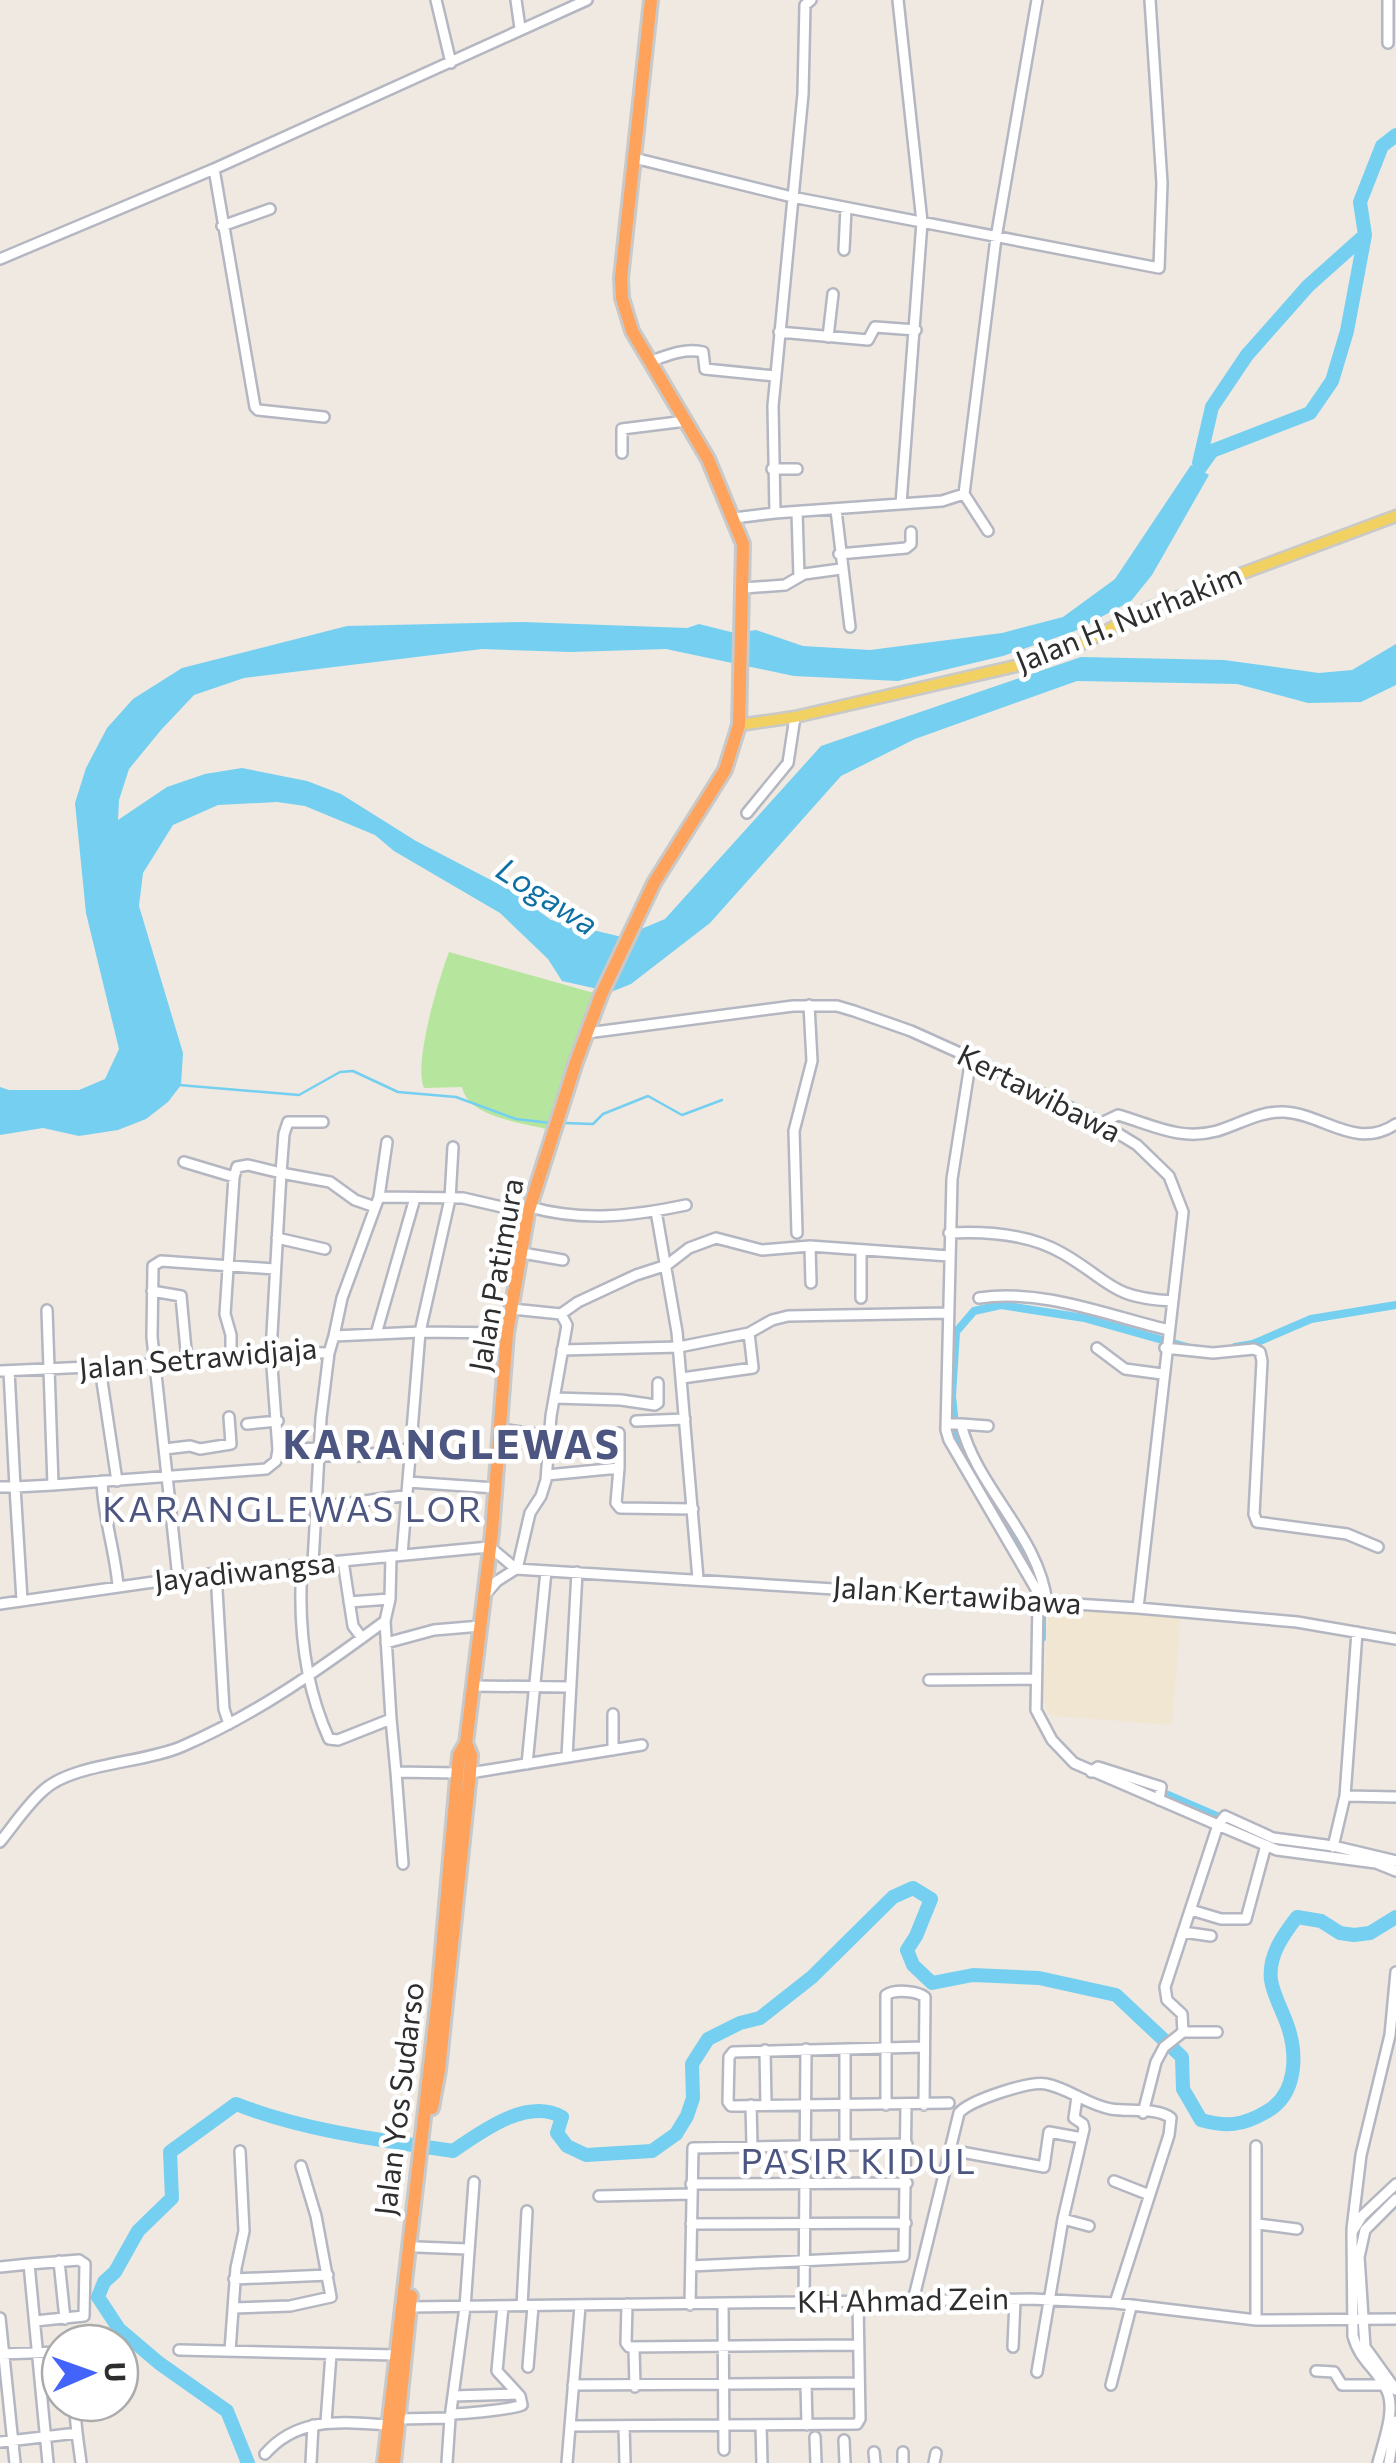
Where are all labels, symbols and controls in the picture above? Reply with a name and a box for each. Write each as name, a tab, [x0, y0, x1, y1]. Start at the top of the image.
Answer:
street label: Jalan H. Nurhakim	[1010, 555, 1246, 679]
water label: Logawa	[490, 848, 606, 943]
street label: Kertawibawa	[952, 1035, 1128, 1149]
street label: Jalan Patimura	[459, 1175, 530, 1374]
street label: Jalan Setrawidjaja	[77, 1328, 318, 1385]
district label: KARANGLEWAS	[283, 1418, 621, 1467]
district label: KARANGLEWAS LOR	[102, 1486, 484, 1529]
street label: Jayadiwangsa	[152, 1542, 337, 1597]
street label: Jalan Kertawibawa	[831, 1566, 1083, 1621]
street label: Jalan Yos Sudarso	[365, 1980, 430, 2218]
district label: PASIR KIDUL	[741, 2138, 977, 2181]
street label: KH Ahmad Zein	[797, 2278, 1009, 2319]
north arrow	[40, 2323, 140, 2423]
text: U	[99, 2361, 133, 2383]

